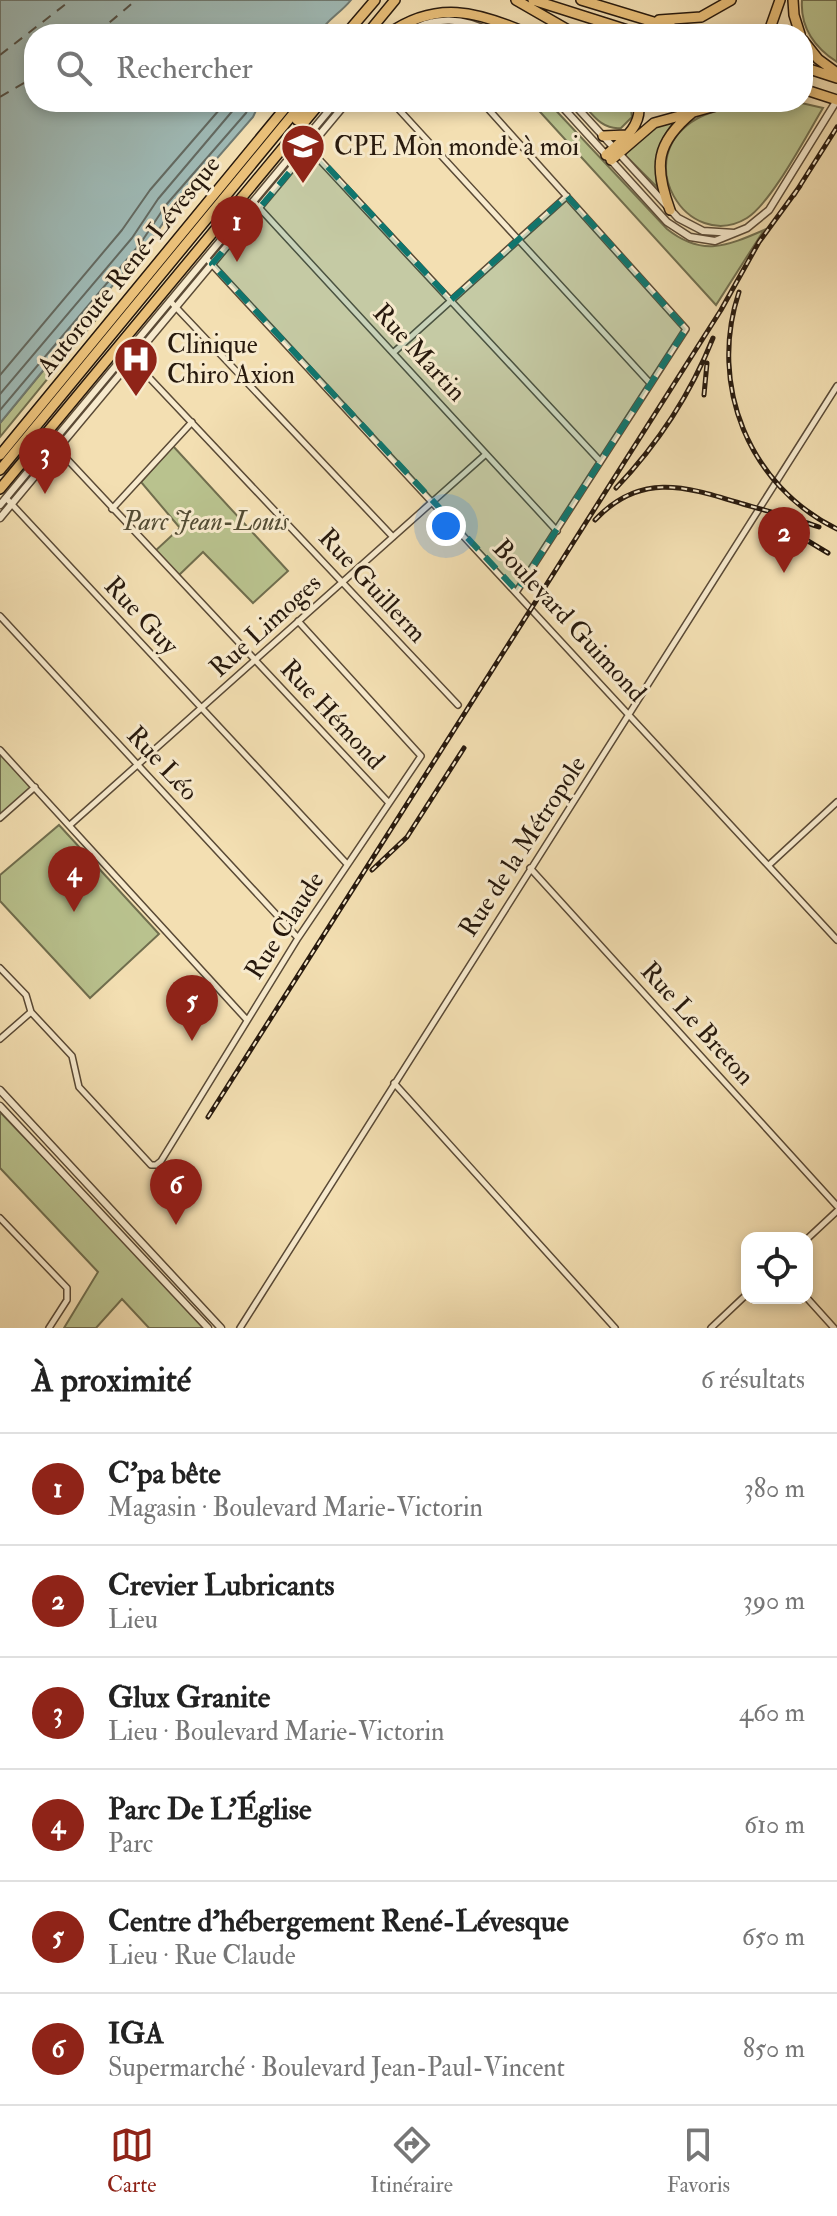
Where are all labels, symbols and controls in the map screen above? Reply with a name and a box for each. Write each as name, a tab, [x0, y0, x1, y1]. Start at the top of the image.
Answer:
search box	[24, 24, 813, 112]
icon: search	[52, 46, 96, 90]
text: Rechercher	[116, 50, 253, 87]
school or university icon: CPE Mon monde à moi	[279, 122, 327, 185]
place label: CPE Mon monde à moi	[334, 131, 579, 163]
street label: Autoroute René-Lévesque	[30, 149, 227, 383]
pin: 1	[211, 196, 263, 262]
street label: Rue Martin	[366, 297, 473, 408]
place label: Clinique Chiro Axion	[167, 329, 295, 391]
hospital icon: Clinique Chiro Axion	[112, 335, 160, 398]
pin: 3	[19, 428, 71, 494]
park label: Parc Jean-Louis	[122, 506, 289, 538]
your location	[426, 506, 466, 546]
pin: 2	[758, 507, 810, 573]
street label: Rue Guillerm	[311, 522, 433, 649]
street label: Boulevard Guimond	[486, 533, 653, 709]
street label: Rue Limoges	[203, 567, 328, 684]
street label: Rue Guy	[97, 570, 186, 662]
street label: Rue Hémond	[273, 653, 391, 776]
street label: Rue Léo	[120, 720, 205, 808]
street label: Rue de la Métropole	[452, 750, 594, 944]
pin: 4	[48, 846, 100, 912]
street label: Rue Claude	[238, 866, 331, 985]
street label: Rue Le Breton	[634, 955, 761, 1092]
pin: 5	[166, 975, 218, 1041]
pin: 6	[150, 1159, 202, 1225]
map controls	[741, 1232, 813, 1304]
button: locate	[741, 1232, 813, 1304]
text: À proximité	[32, 1359, 191, 1402]
text: 6 résultats	[701, 1364, 805, 1396]
text: C'pa bête	[108, 1455, 221, 1492]
text: 1	[53, 1473, 63, 1505]
text: 380 m	[744, 1473, 805, 1505]
text: Magasin · Boulevard Marie-Victorin	[108, 1492, 483, 1524]
text: Crevier Lubricants	[108, 1567, 335, 1604]
text: 2	[51, 1585, 65, 1617]
text: 390 m	[743, 1585, 805, 1617]
text: Lieu	[108, 1604, 158, 1636]
text: Glux Granite	[108, 1679, 270, 1716]
text: 3	[53, 1697, 63, 1729]
text: 460 m	[739, 1697, 805, 1729]
text: Lieu · Boulevard Marie-Victorin	[108, 1716, 445, 1748]
text: Parc De L'Église	[108, 1791, 312, 1828]
text: 4	[51, 1809, 65, 1841]
text: 610 m	[744, 1809, 805, 1841]
text: Parc	[108, 1828, 153, 1860]
text: Centre d'hébergement René-Lévesque	[108, 1903, 569, 1940]
text: 5	[52, 1921, 64, 1953]
text: 650 m	[742, 1921, 805, 1953]
text: Lieu · Rue Claude	[108, 1940, 296, 1972]
text: IGA	[108, 2015, 164, 2052]
text: 6	[51, 2033, 65, 2065]
text: 850 m	[743, 2033, 805, 2065]
text: Supermarché · Boulevard Jean-Paul-Vincent	[108, 2052, 565, 2084]
tab: Carte	[107, 2123, 157, 2199]
tab: Itinéraire	[370, 2123, 453, 2199]
tab: Favoris	[667, 2123, 730, 2199]

